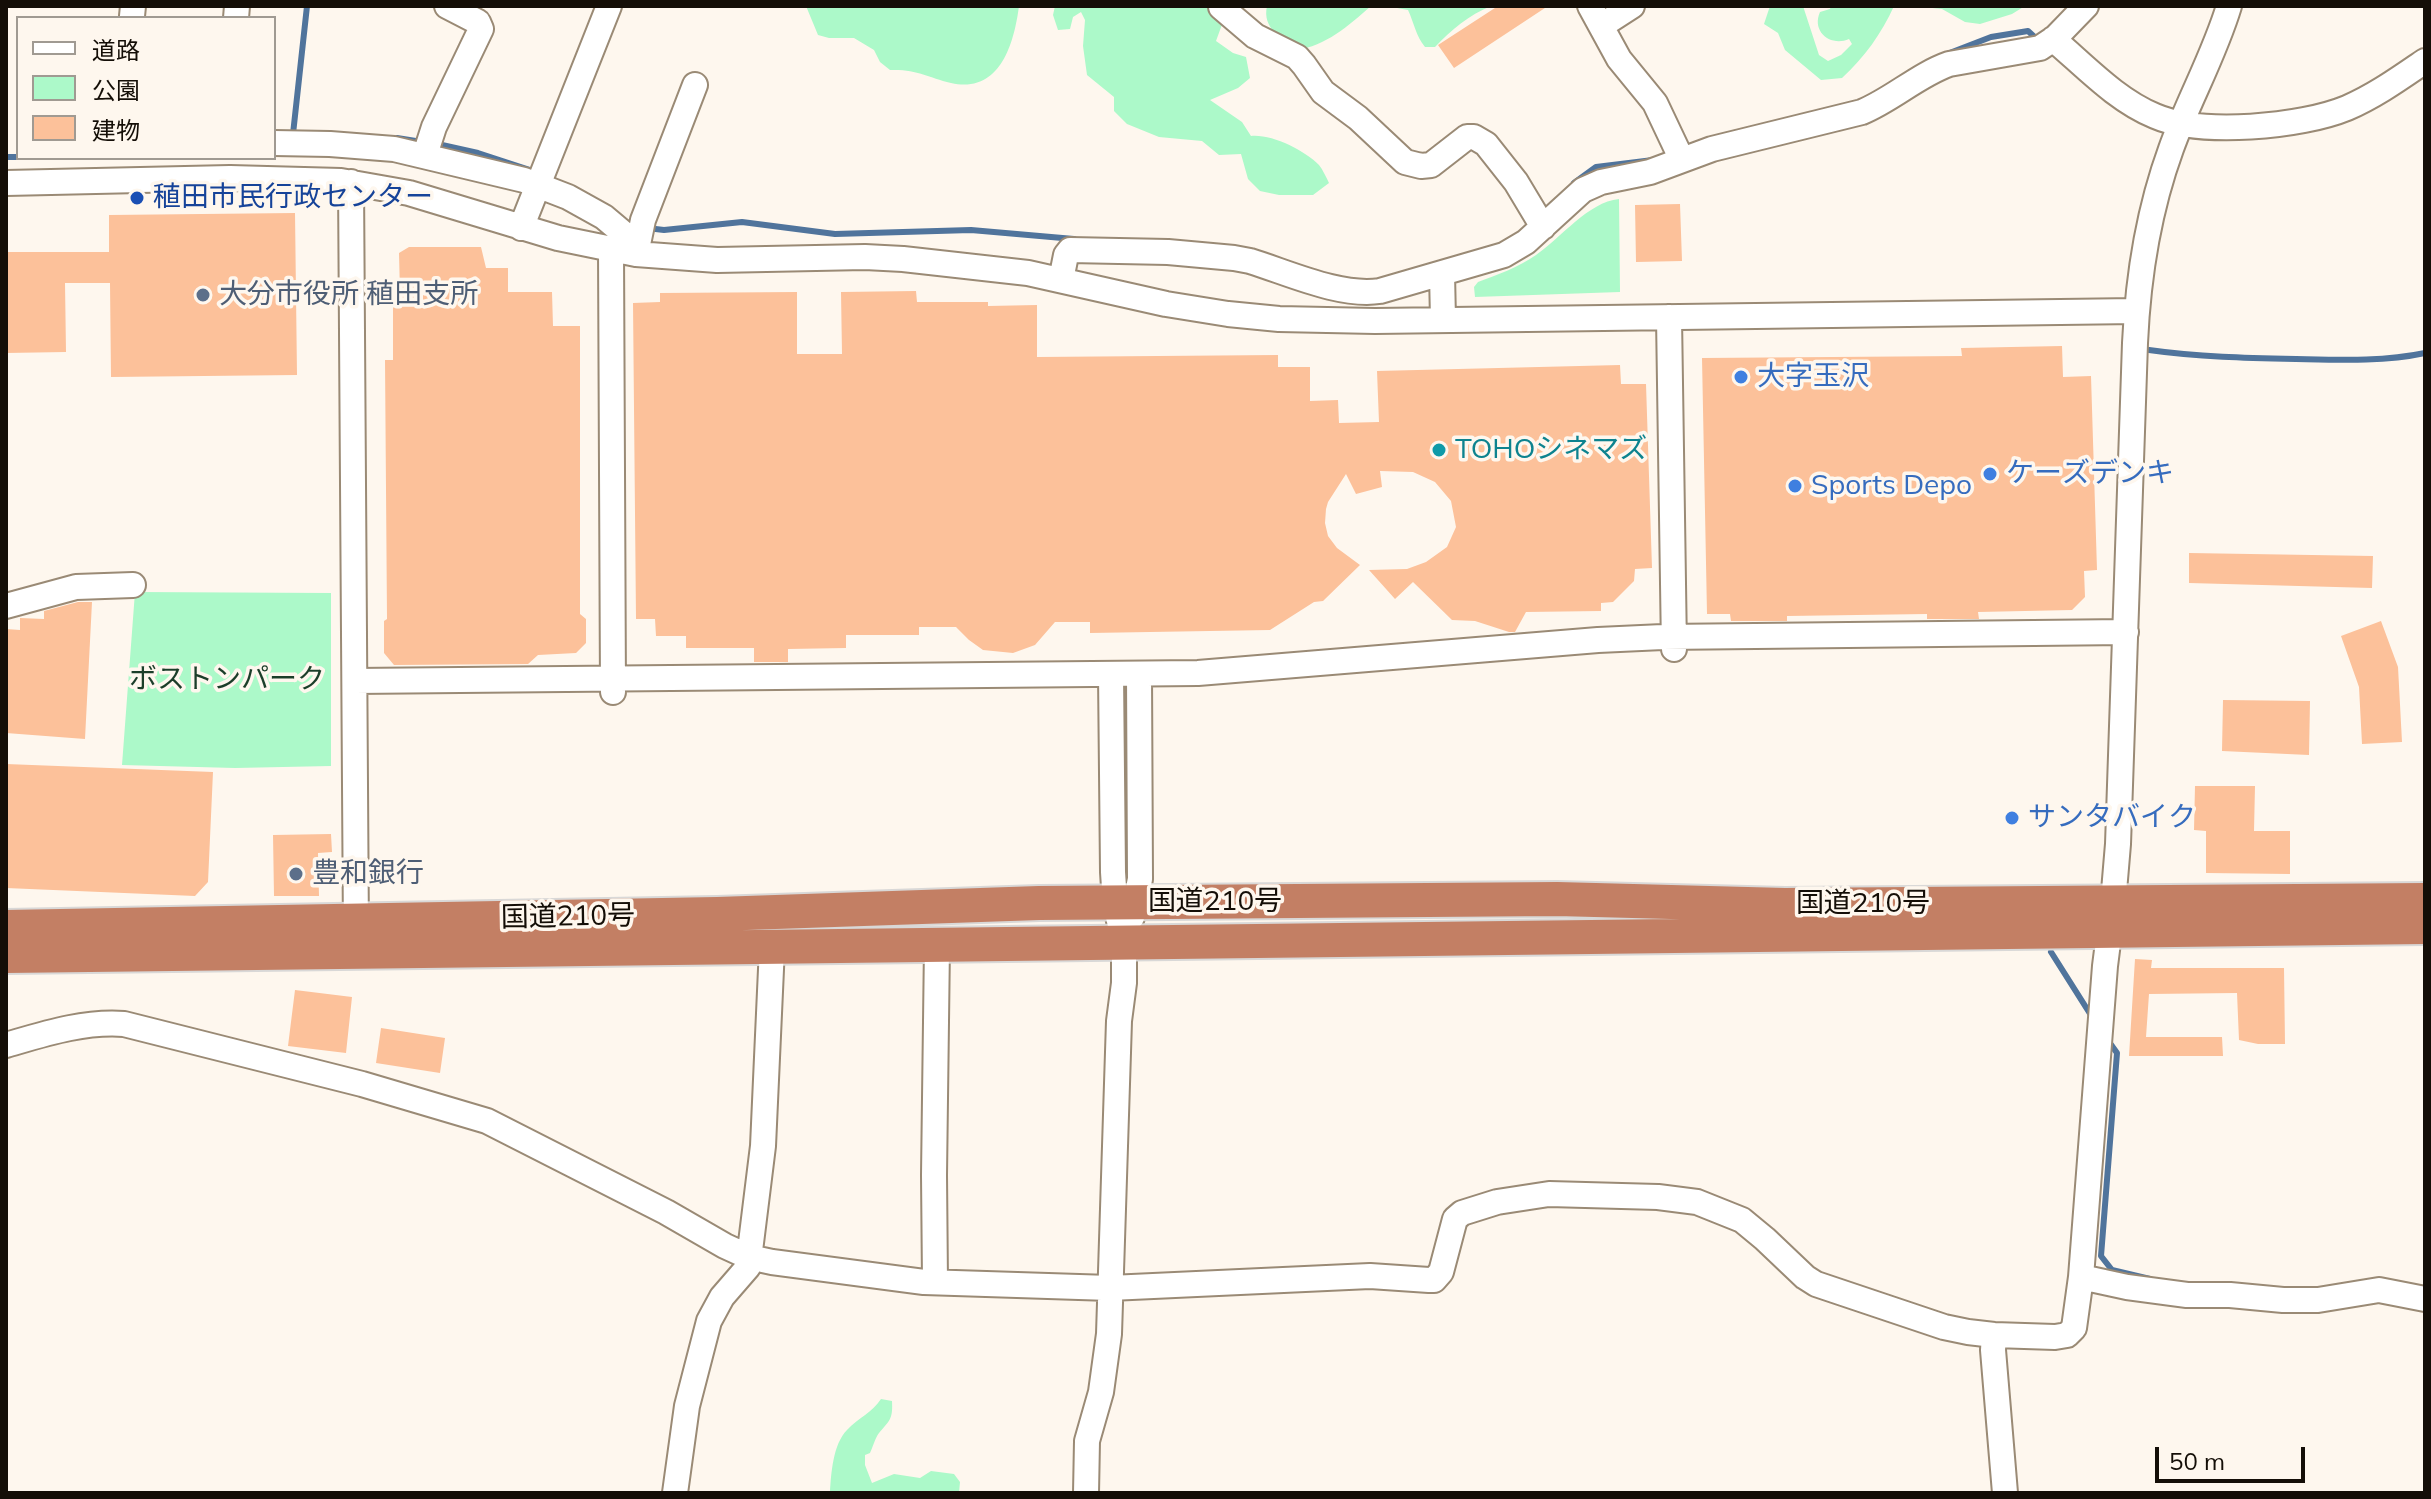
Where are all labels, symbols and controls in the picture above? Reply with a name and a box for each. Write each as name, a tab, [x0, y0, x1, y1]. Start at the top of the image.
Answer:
legend	[16, 16, 276, 160]
text: 道路	[92, 35, 140, 65]
text: 公園	[92, 75, 140, 105]
text: 建物	[92, 115, 140, 145]
place label: 稙田市民行政センター	[153, 181, 433, 215]
marker: 稙田市民行政センター	[128, 189, 146, 207]
place label: 大分市役所 稙田支所	[219, 278, 478, 312]
marker: 大分市役所 稙田支所	[194, 286, 212, 304]
place label: 大字玉沢	[1757, 360, 1869, 394]
marker: 大字玉沢	[1732, 368, 1750, 386]
place label: TOHOシネマズ	[1455, 433, 1647, 467]
marker: TOHOシネマズ	[1430, 441, 1448, 459]
place label: ケーズデンキ	[2006, 457, 2174, 491]
marker: ケーズデンキ	[1981, 465, 1999, 483]
place label: Sports Depo	[1811, 469, 1972, 503]
marker: Sports Depo	[1786, 477, 1804, 495]
park label: ボストンパーク	[129, 663, 325, 697]
place label: サンタバイク	[2028, 801, 2196, 835]
marker: サンタバイク	[2003, 809, 2021, 827]
place label: 豊和銀行	[312, 857, 424, 891]
marker: 豊和銀行	[287, 865, 305, 883]
street label: 国道210号	[1148, 885, 1282, 919]
street label: 国道210号	[1796, 887, 1930, 921]
street label: 国道210号	[501, 899, 635, 935]
scale bar	[2159, 1431, 2309, 1481]
text: 50 m	[2169, 1446, 2225, 1476]

